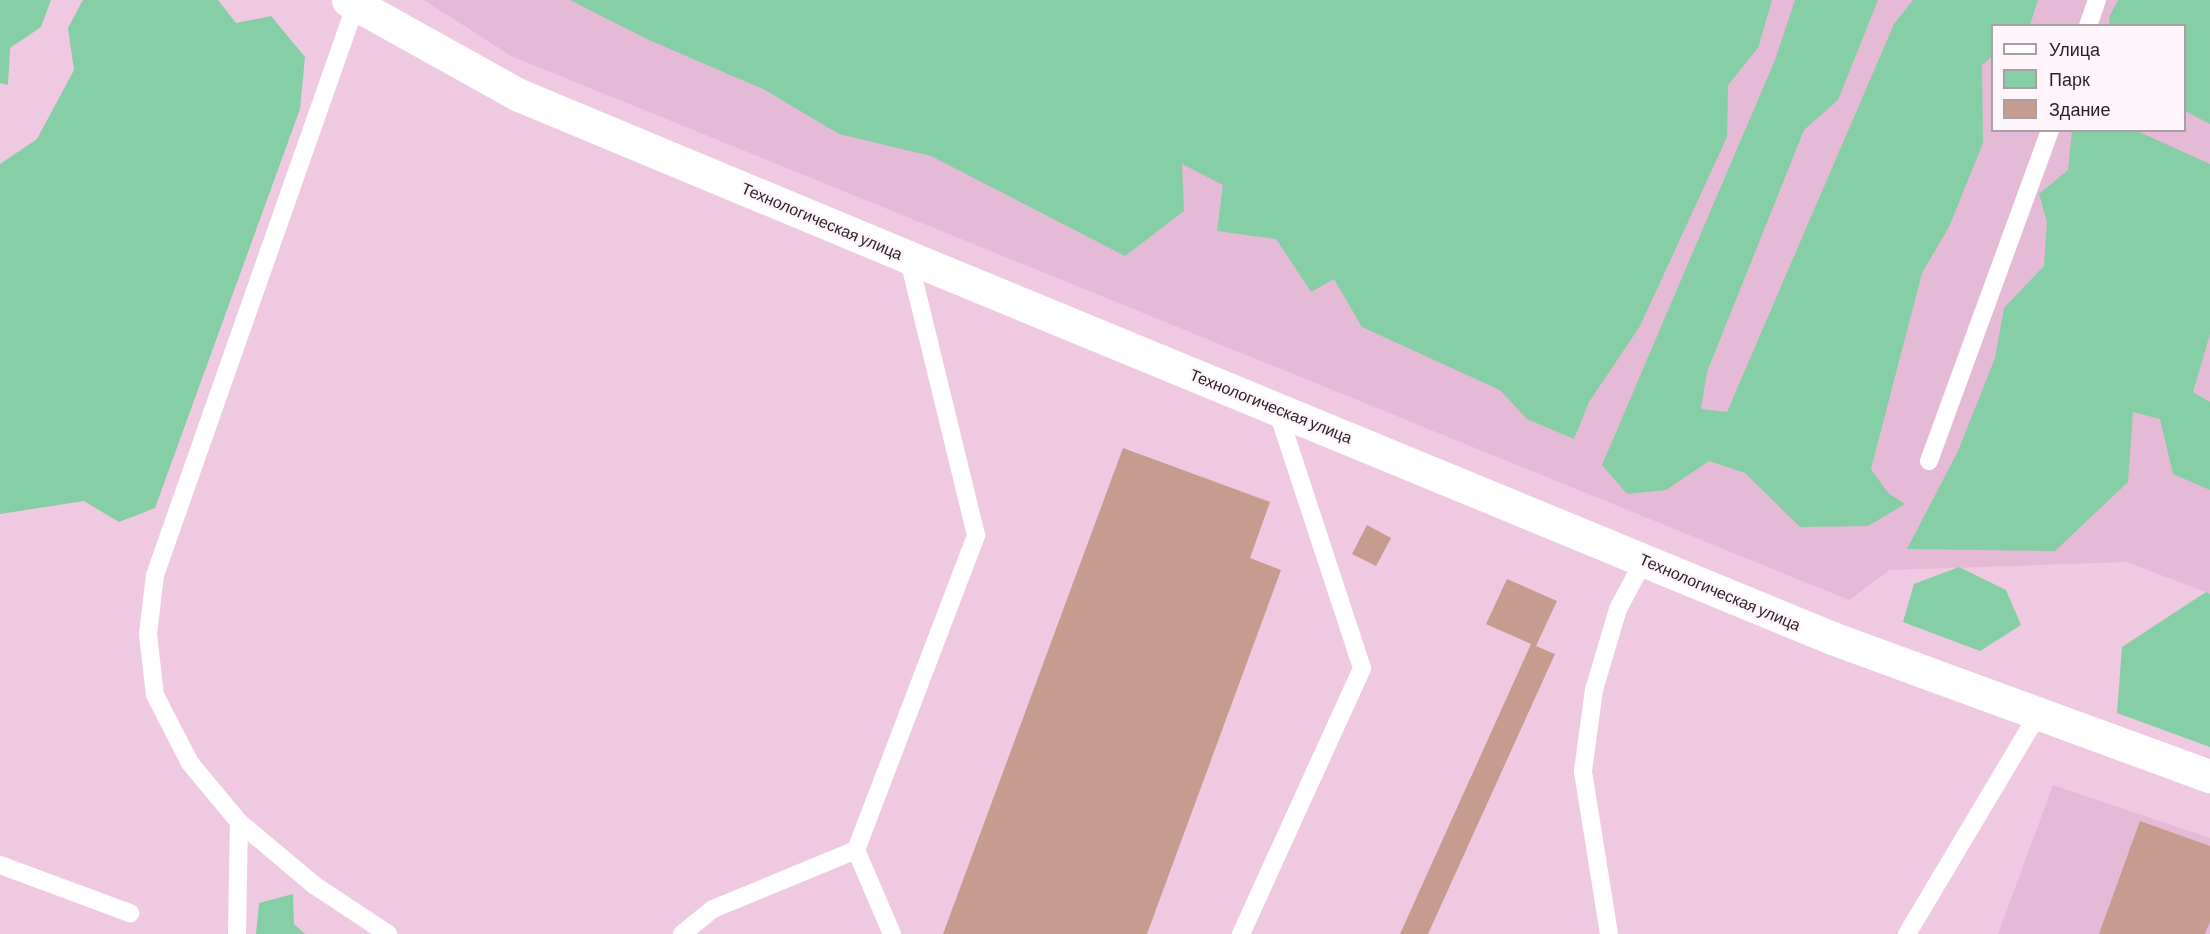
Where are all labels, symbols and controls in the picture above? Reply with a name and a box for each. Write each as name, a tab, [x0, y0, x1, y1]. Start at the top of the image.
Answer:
legend	[1991, 24, 2186, 132]
text: Улица	[2049, 38, 2100, 60]
text: Парк	[2049, 68, 2090, 90]
text: Здание	[2049, 98, 2110, 120]
street label: Технологическая улица	[738, 178, 906, 264]
street label: Технологическая улица	[1187, 365, 1355, 447]
street label: Технологическая улица	[1636, 549, 1804, 635]

